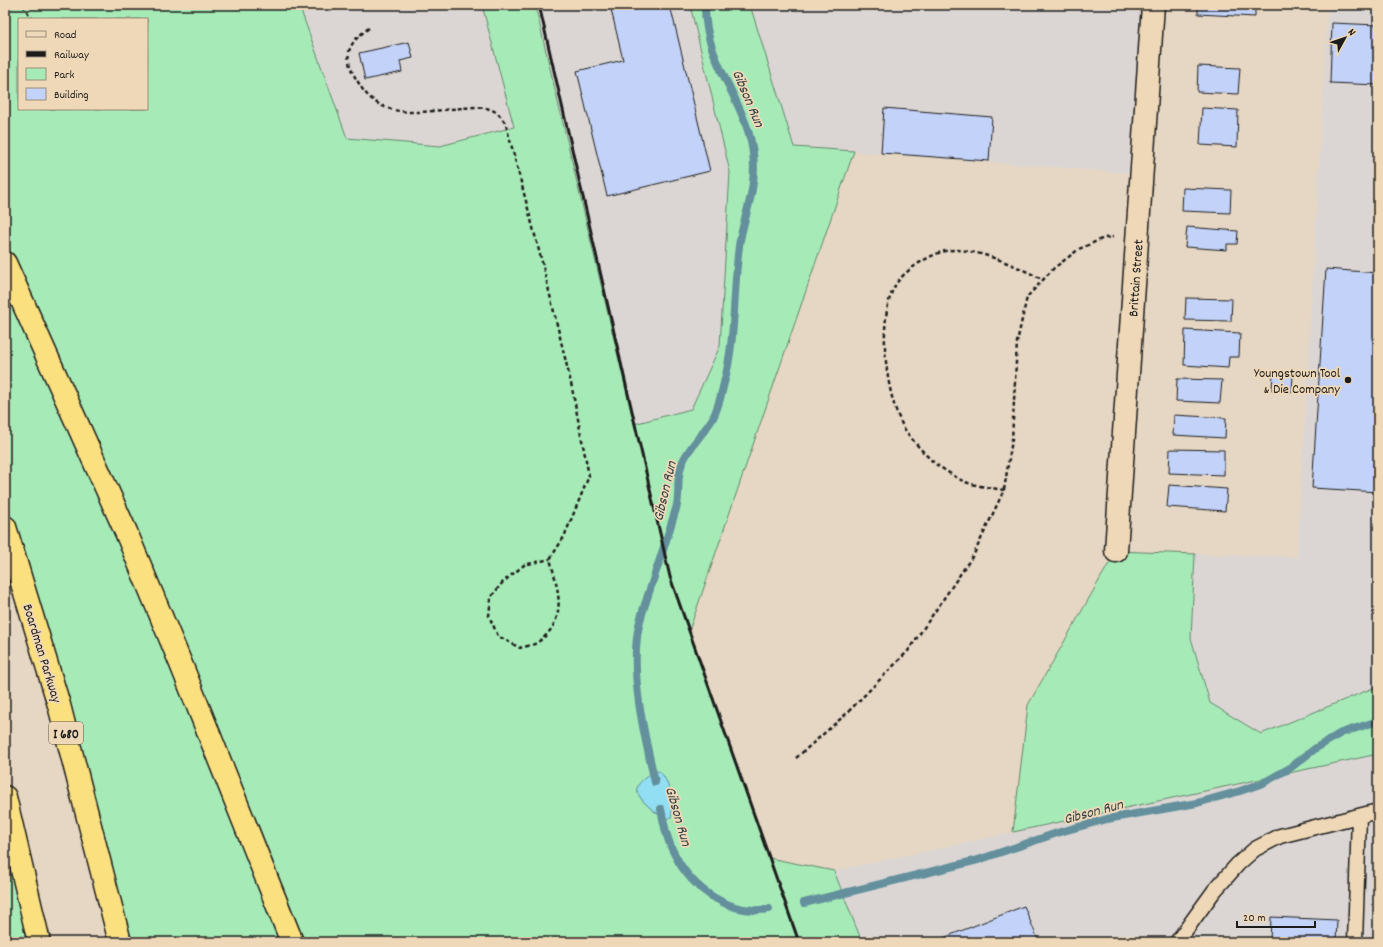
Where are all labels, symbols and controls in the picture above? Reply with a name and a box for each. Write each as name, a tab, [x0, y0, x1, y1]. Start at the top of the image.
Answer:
legend	[18, 18, 148, 110]
north arrow	[1325, 18, 1365, 58]
text: N	[1343, 26, 1359, 41]
text: Road	[54, 27, 76, 44]
text: Railway	[54, 47, 90, 64]
water label: Gibson Run	[725, 66, 770, 132]
text: Park	[54, 67, 75, 84]
text: Building	[54, 87, 89, 104]
street label: Brittain Street	[1124, 239, 1150, 318]
place label: Youngstown Tool & Die Company	[1254, 364, 1341, 400]
marker: Youngstown Tool & Die Company	[1343, 375, 1353, 385]
water label: Gibson Run	[648, 458, 684, 524]
street label: Boardman Parkway	[17, 602, 66, 706]
road number: I 680	[49, 722, 83, 744]
water label: Gibson Run	[658, 784, 696, 850]
water label: Gibson Run	[1061, 794, 1127, 831]
scale bar	[1237, 903, 1315, 929]
text: 20 m	[1243, 910, 1266, 927]

